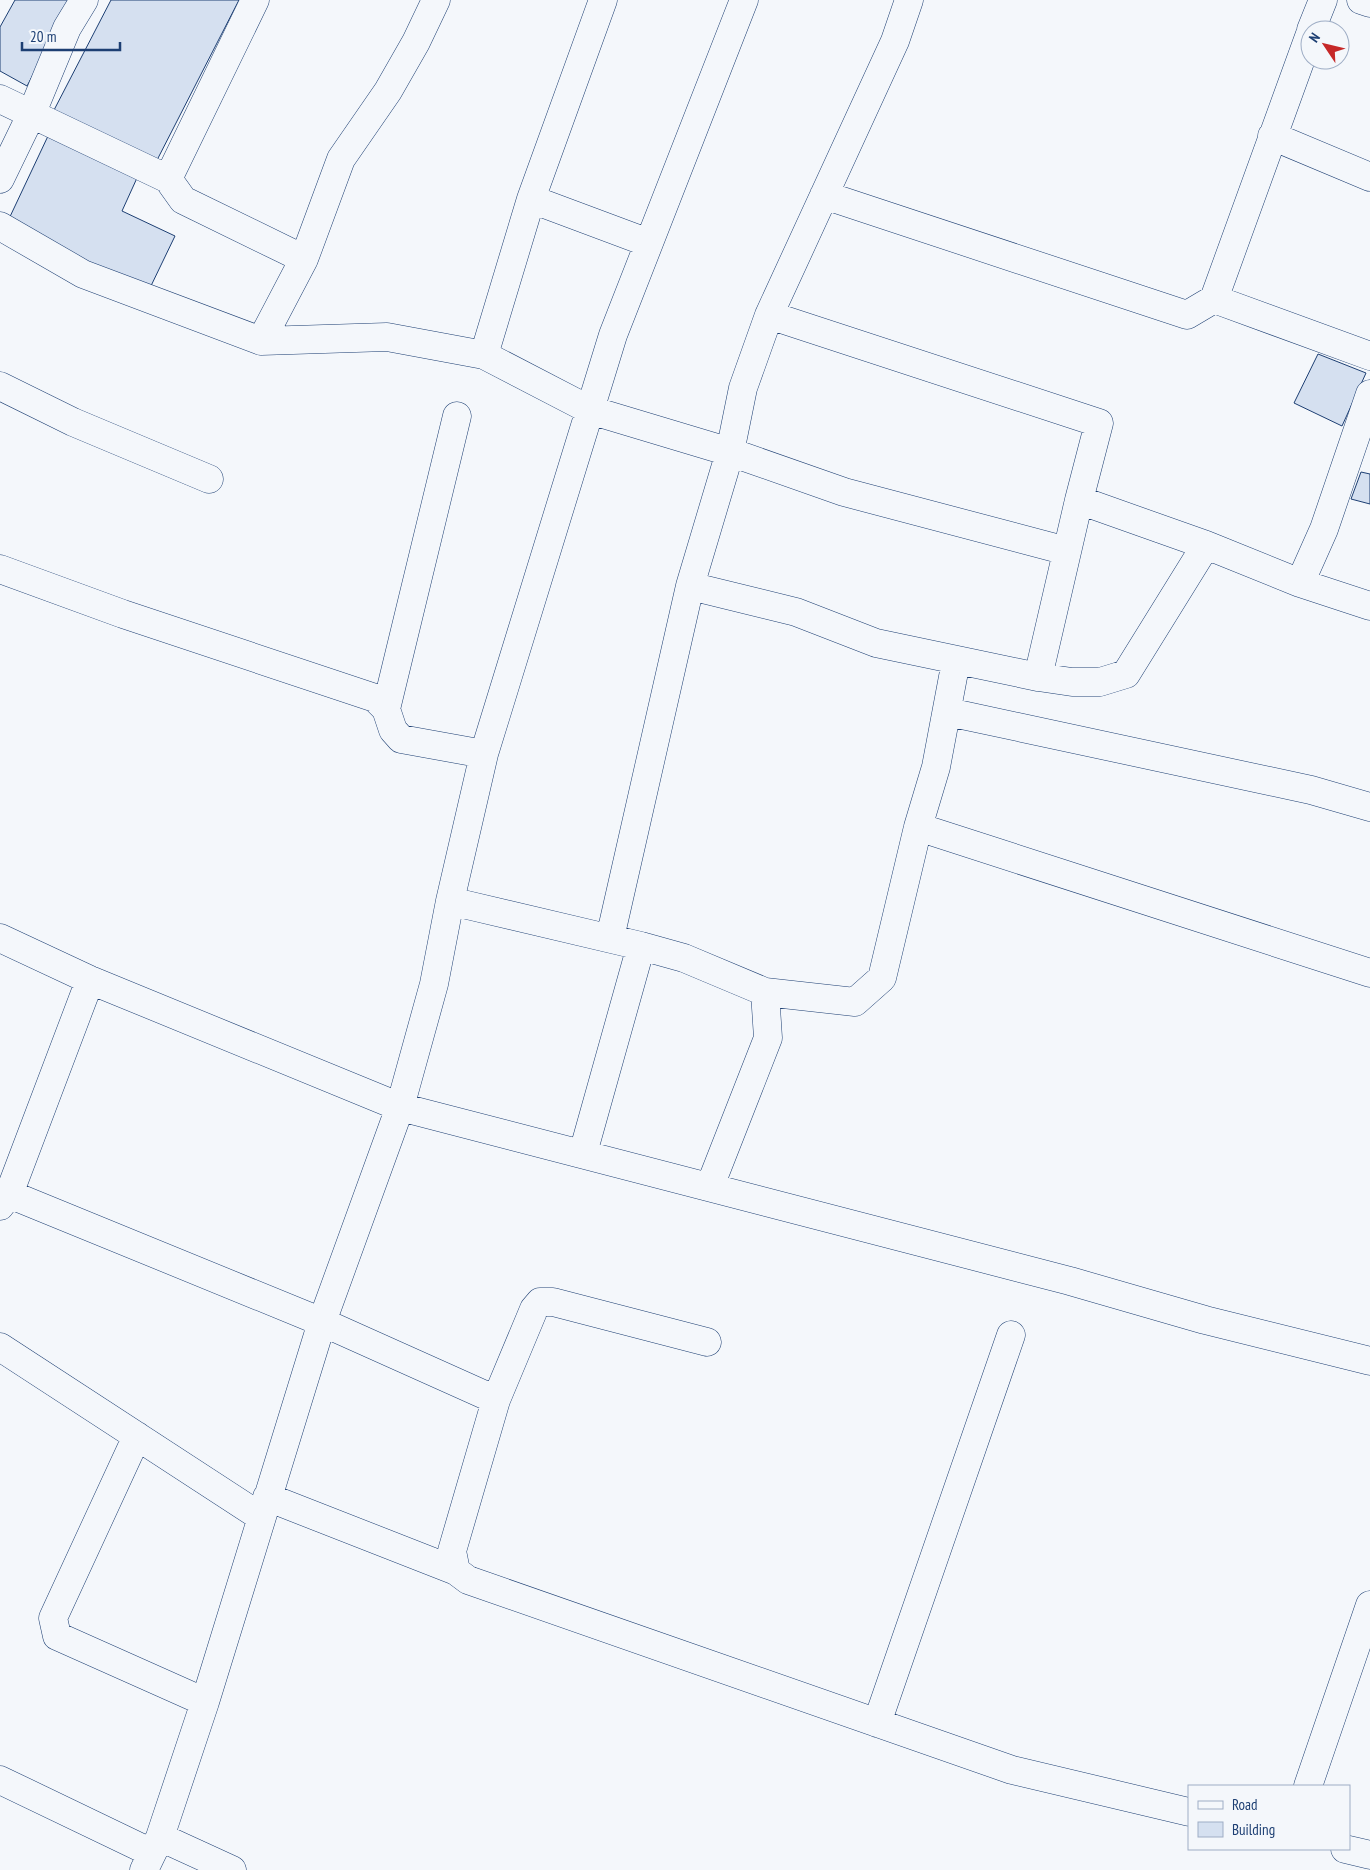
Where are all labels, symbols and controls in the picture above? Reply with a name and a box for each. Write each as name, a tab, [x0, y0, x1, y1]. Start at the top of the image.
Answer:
scale bar	[22, 20, 120, 52]
north arrow	[1300, 20, 1350, 70]
text: 20 m	[30, 27, 56, 46]
text: N	[1305, 29, 1324, 46]
legend	[1188, 1785, 1350, 1850]
text: Road	[1232, 1795, 1258, 1814]
text: Building	[1232, 1820, 1275, 1839]

